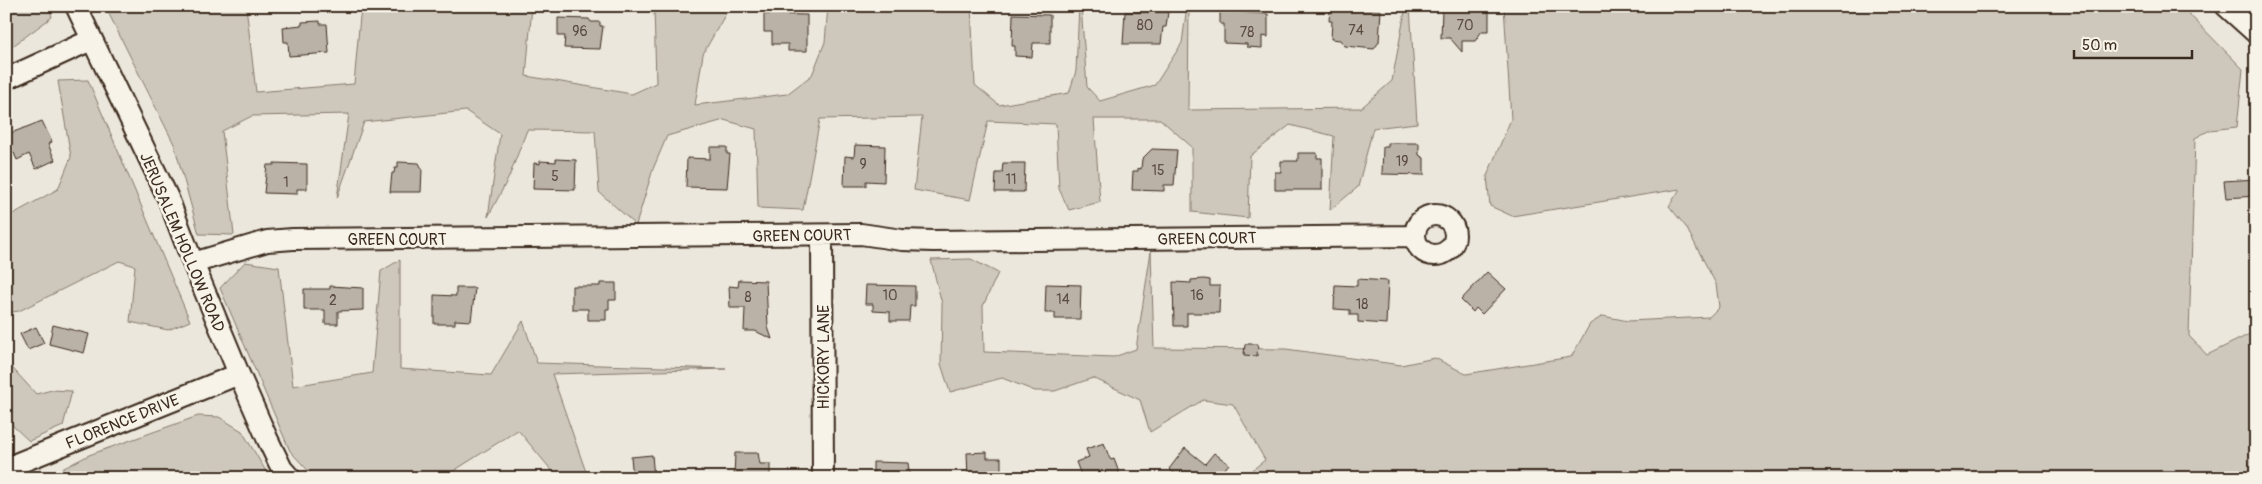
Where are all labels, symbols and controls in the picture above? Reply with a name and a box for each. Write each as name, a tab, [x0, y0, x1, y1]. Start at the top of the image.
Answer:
house number: 80	[1137, 17, 1153, 34]
house number: 70	[1457, 17, 1473, 34]
house number: 74	[1348, 22, 1364, 39]
house number: 96	[572, 23, 588, 40]
house number: 78	[1240, 24, 1254, 41]
scale bar	[2074, 28, 2192, 60]
text: 50 m	[2082, 36, 2117, 55]
street label: JERUSALEM HOLLOW ROAD	[135, 149, 229, 335]
house number: 19	[1396, 153, 1408, 170]
house number: 9	[859, 156, 867, 173]
house number: 15	[1151, 162, 1165, 179]
house number: 5	[551, 168, 559, 185]
house number: 11	[1006, 171, 1016, 188]
house number: 1	[283, 174, 289, 191]
street label: GREEN COURT	[752, 225, 852, 247]
street label: GREEN COURT	[1157, 228, 1257, 250]
street label: GREEN COURT	[347, 230, 447, 250]
house number: 10	[882, 287, 898, 304]
house number: 16	[1190, 287, 1204, 304]
house number: 8	[744, 289, 752, 306]
house number: 14	[1056, 291, 1070, 308]
house number: 2	[329, 292, 337, 309]
house number: 18	[1356, 296, 1368, 313]
street label: HICKORY LANE	[814, 305, 834, 409]
street label: FLORENCE DRIVE	[63, 390, 182, 454]

